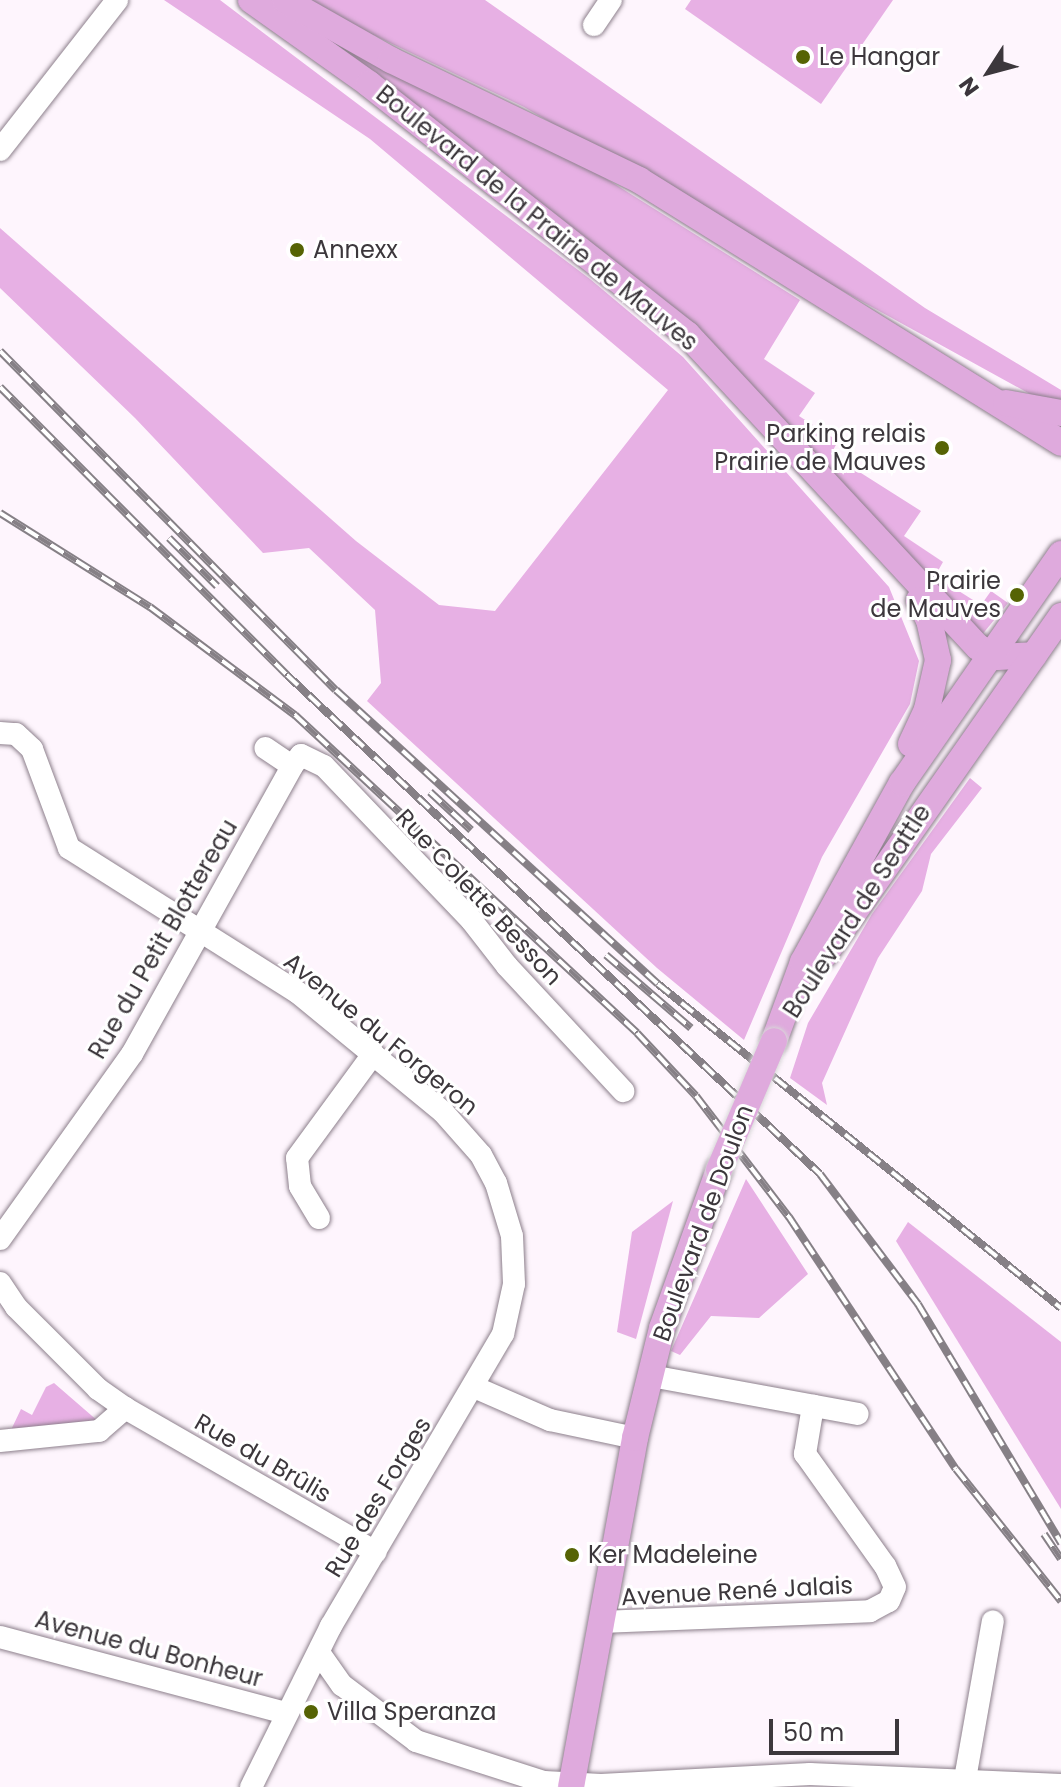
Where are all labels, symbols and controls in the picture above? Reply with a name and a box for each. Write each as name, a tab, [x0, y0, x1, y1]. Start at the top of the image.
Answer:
north arrow	[949, 32, 1029, 112]
place label: Le Hangar	[819, 43, 940, 71]
marker: Le Hangar	[794, 48, 812, 66]
text: N	[952, 71, 987, 102]
street label: Boulevard de la Prairie de Mauves	[370, 79, 704, 357]
place label: Annexx	[313, 236, 398, 264]
marker: Annexx	[288, 241, 306, 259]
place label: Parking relais Prairie de Mauves	[714, 420, 926, 476]
marker: Parking relais Prairie de Mauves	[933, 439, 951, 457]
place label: Prairie de Mauves	[870, 567, 1001, 623]
marker: Prairie de Mauves	[1008, 586, 1026, 604]
street label: Boulevard de Seattle	[777, 799, 937, 1023]
street label: Rue Colette Besson	[390, 803, 568, 991]
street label: Rue du Petit Blottereau	[83, 814, 243, 1064]
street label: Avenue du Forgeron	[278, 947, 484, 1121]
street label: Boulevard de Doulon	[647, 1101, 759, 1345]
street label: Rue du Brûlis	[190, 1407, 336, 1509]
street label: Rue des Forges	[319, 1412, 437, 1582]
place label: Ker Madeleine	[588, 1541, 758, 1569]
marker: Ker Madeleine	[563, 1546, 581, 1564]
street label: Avenue René Jalais	[620, 1571, 854, 1611]
street label: Avenue du Bonheur	[32, 1605, 266, 1693]
place label: Villa Speranza	[327, 1698, 496, 1726]
marker: Villa Speranza	[302, 1703, 320, 1721]
scale bar	[773, 1703, 903, 1753]
text: 50 m	[783, 1716, 844, 1749]

